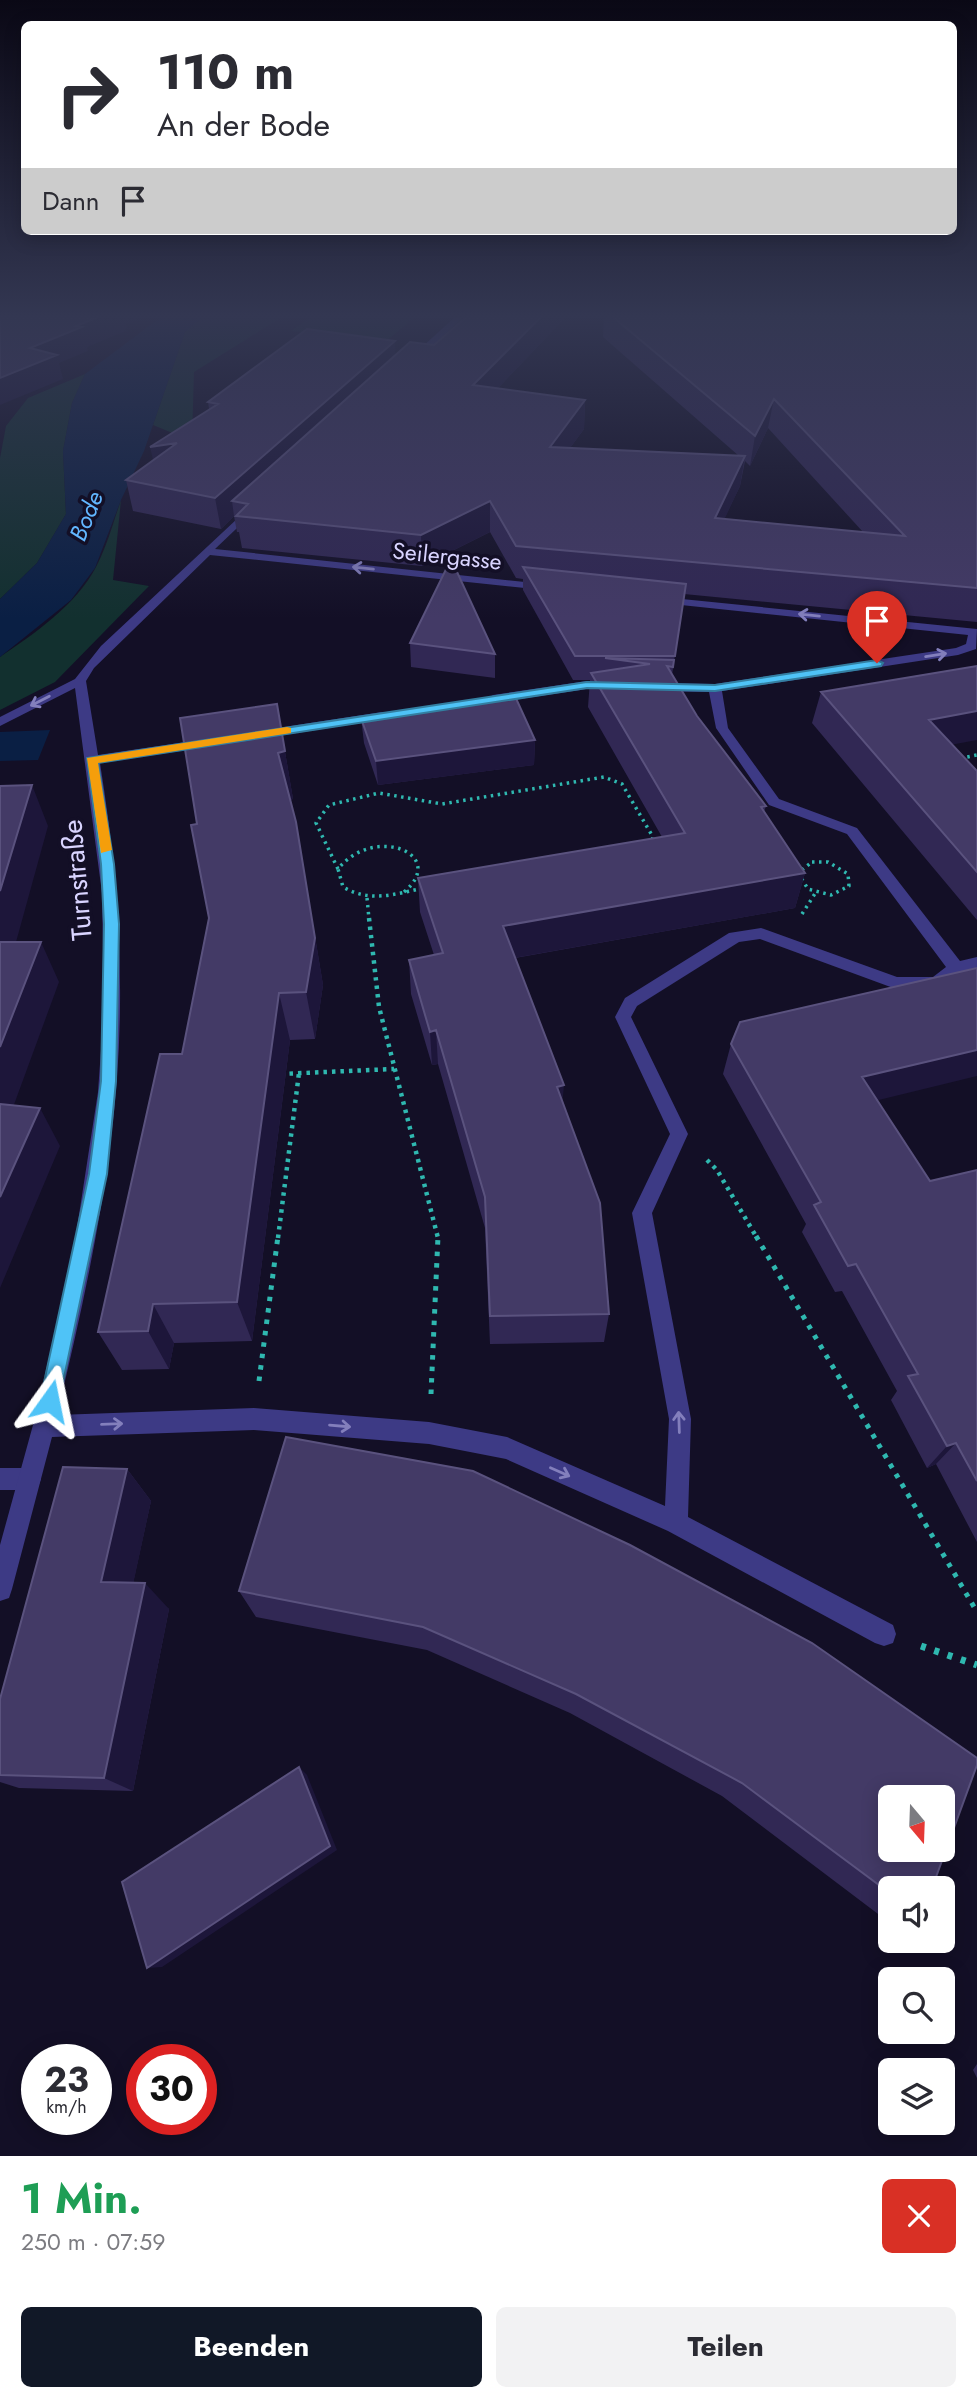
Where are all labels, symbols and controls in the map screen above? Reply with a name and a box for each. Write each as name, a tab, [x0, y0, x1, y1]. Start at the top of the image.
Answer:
text: 110 m	[157, 37, 294, 107]
icon: right	[42, 49, 133, 140]
text: An der Bode	[157, 102, 330, 148]
text: Dann	[42, 182, 100, 220]
icon: arrive	[114, 182, 152, 220]
water label: Bode	[60, 486, 112, 546]
street label: Seilergasse	[391, 533, 503, 579]
one-way arrow	[353, 562, 375, 575]
pin	[847, 591, 907, 663]
icon: arrive	[858, 602, 896, 640]
one-way arrow	[798, 608, 821, 621]
one-way arrow	[924, 648, 947, 661]
one-way arrow	[30, 695, 51, 709]
street label: Turnstraße	[51, 818, 103, 942]
position arrow	[13, 1364, 87, 1438]
one-way arrow	[673, 1411, 686, 1434]
one-way arrow	[101, 1417, 124, 1430]
one-way arrow	[328, 1420, 350, 1433]
one-way arrow	[549, 1466, 571, 1479]
north arrow	[878, 1785, 956, 1862]
map controls	[878, 1785, 955, 2135]
button: sound	[878, 1876, 955, 1953]
button: search	[878, 1967, 955, 2044]
speed limit sign: 30	[126, 2044, 217, 2135]
text: 23	[44, 2055, 89, 2105]
button: layers	[878, 2058, 955, 2135]
text: km/h	[46, 2094, 87, 2120]
text: 1 Min.	[21, 2168, 142, 2229]
button: close	[882, 2179, 956, 2253]
text: 250 m · 07:59	[21, 2225, 165, 2259]
button: Beenden	[21, 2307, 482, 2387]
button: Teilen	[496, 2307, 956, 2387]

